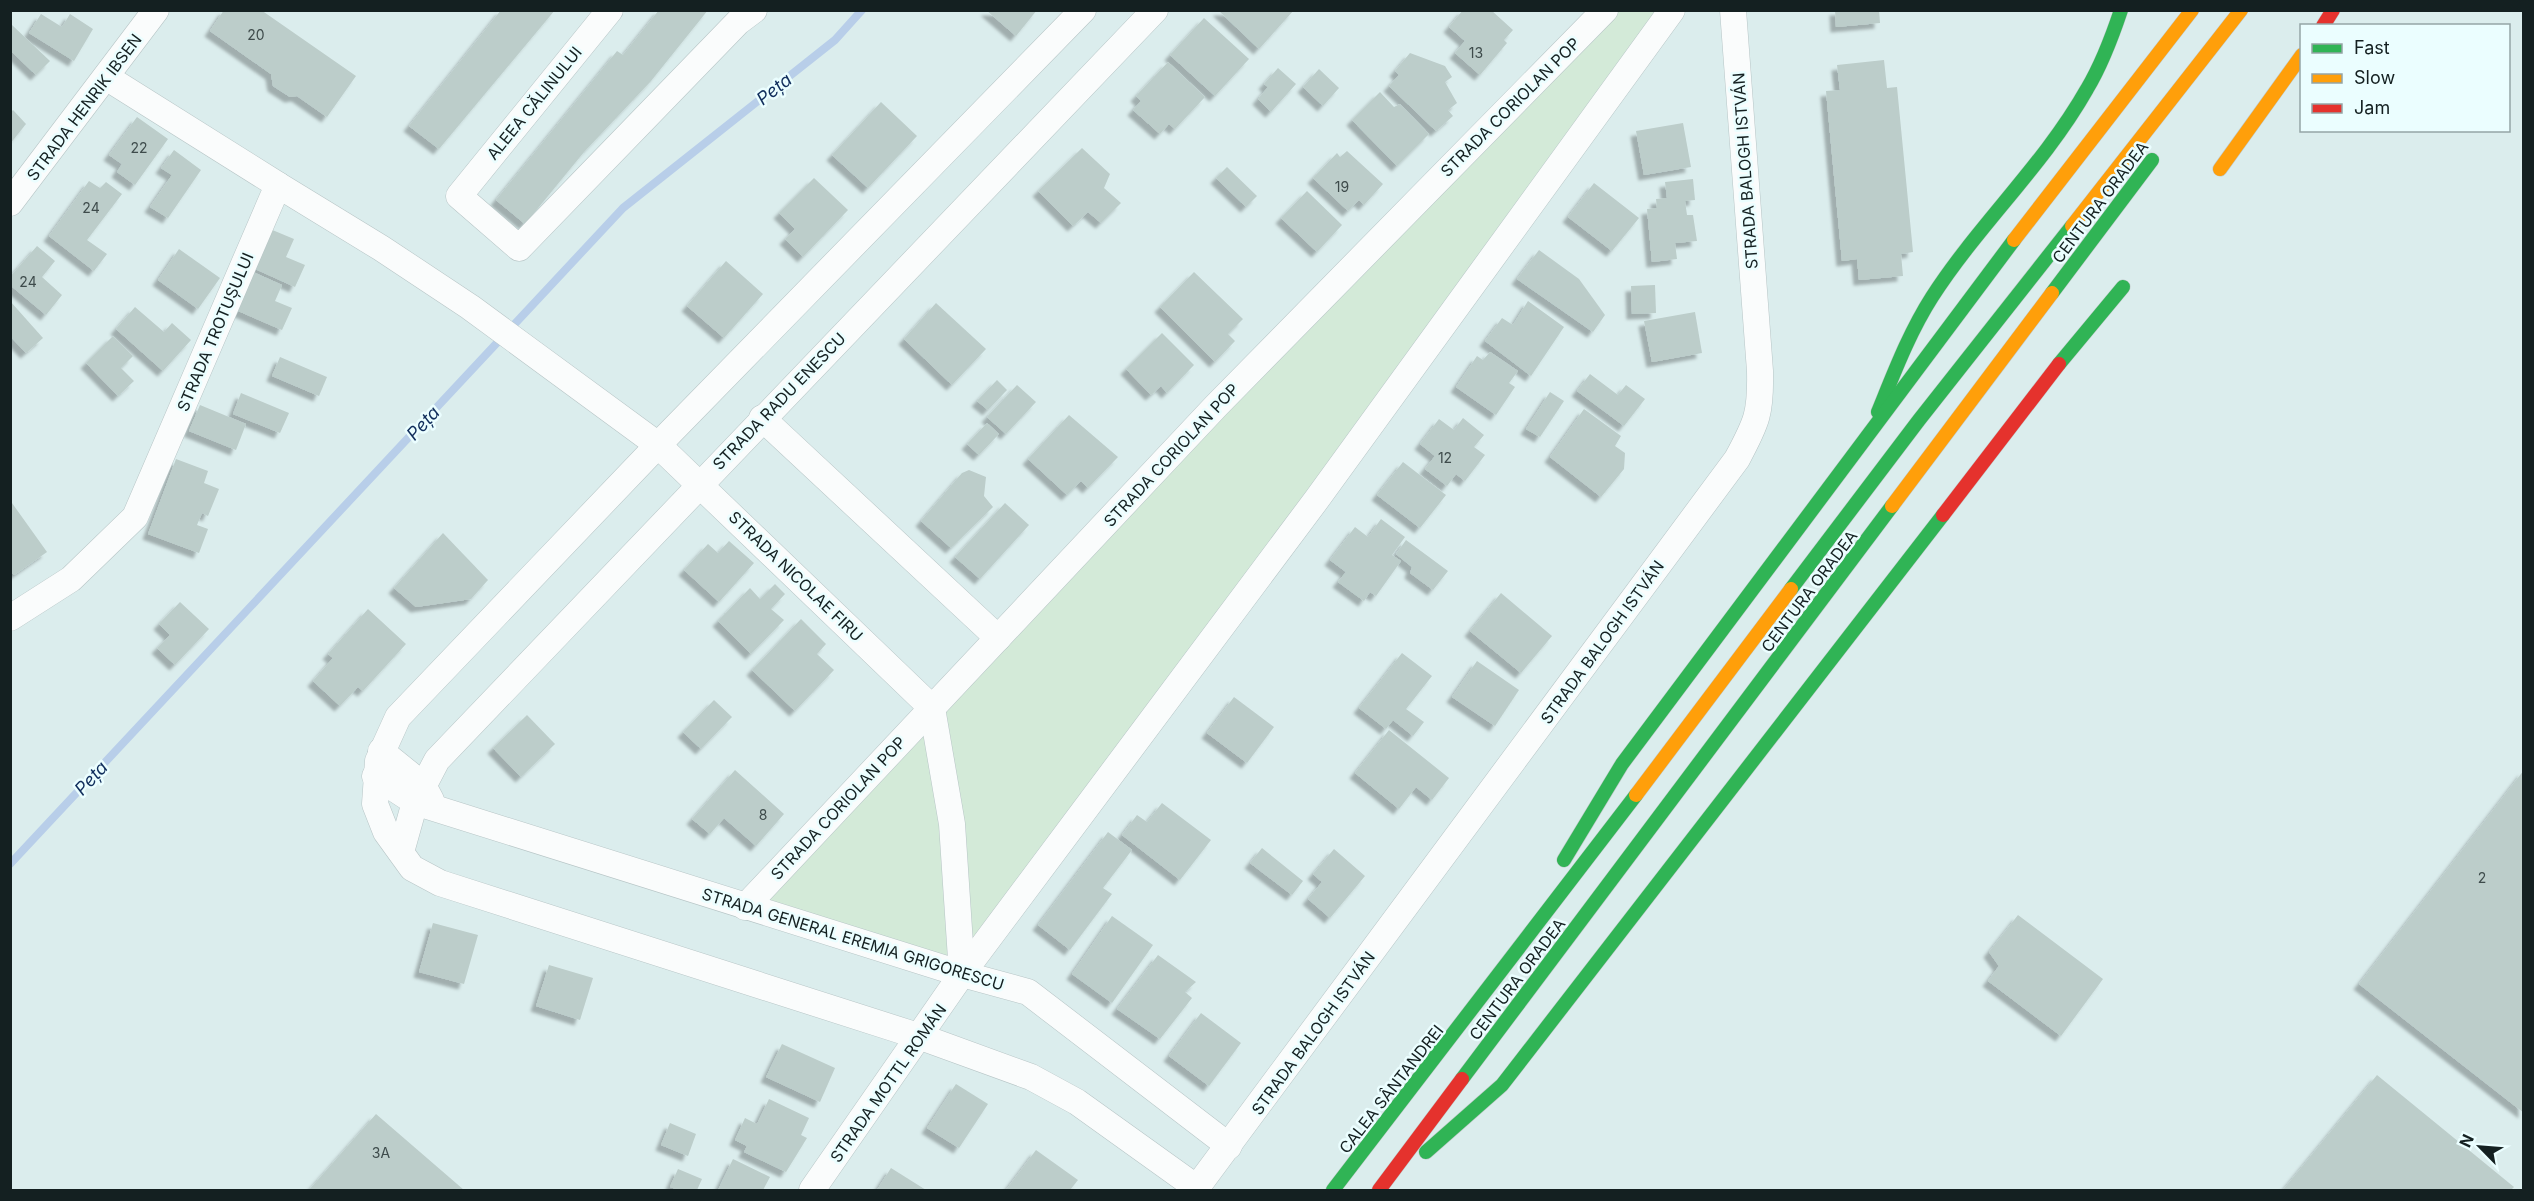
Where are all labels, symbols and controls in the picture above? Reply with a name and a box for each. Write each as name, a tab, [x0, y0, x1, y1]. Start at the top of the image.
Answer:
legend	[2300, 24, 2510, 132]
house number: 20	[247, 26, 265, 43]
street label: STRADA HENRIK IBSEN	[22, 30, 146, 184]
street label: STRADA CORIOLAN POP	[1436, 33, 1584, 181]
text: Fast	[2354, 37, 2390, 58]
street label: ALEEA CĂLINULUI	[482, 42, 586, 164]
house number: 13	[1469, 44, 1483, 61]
text: Slow	[2354, 67, 2395, 88]
water label: Peța	[752, 69, 796, 110]
street label: STRADA BALOGH ISTVÁN	[1728, 72, 1762, 270]
text: Jam	[2354, 97, 2390, 118]
street label: CENTURA ORADEA	[2048, 137, 2152, 267]
house number: 22	[130, 139, 148, 156]
house number: 19	[1335, 178, 1349, 195]
house number: 24	[82, 199, 100, 216]
street label: STRADA TROTUȘULUI	[172, 250, 258, 414]
house number: 24	[19, 273, 37, 290]
street label: STRADA RADU ENESCU	[708, 328, 850, 474]
street label: STRADA CORIOLAN POP	[1099, 379, 1243, 531]
water label: Peța	[402, 402, 445, 445]
house number: 12	[1438, 449, 1452, 466]
street label: STRADA NICOLAE FIRU	[725, 507, 867, 645]
street label: CENTURA ORADEA	[1757, 526, 1861, 656]
street label: STRADA BALOGH ISTVÁN	[1536, 556, 1668, 728]
street label: STRADA CORIOLAN POP	[766, 732, 910, 884]
water label: Peța	[70, 757, 113, 800]
house number: 8	[759, 806, 767, 823]
house number: 2	[2478, 869, 2486, 886]
street label: STRADA GENERAL EREMIA GRIGORESCU	[700, 883, 1006, 995]
street label: CENTURA ORADEA	[1465, 914, 1569, 1044]
street label: STRADA BALOGH ISTVÁN	[1247, 947, 1379, 1119]
street label: STRADA MOTTL ROMÁN	[826, 1000, 950, 1166]
street label: CALEA SÂNTANDREI	[1335, 1021, 1447, 1157]
north arrow	[2450, 1117, 2510, 1177]
text: N	[2455, 1131, 2478, 1150]
house number: 3A	[372, 1144, 390, 1161]

